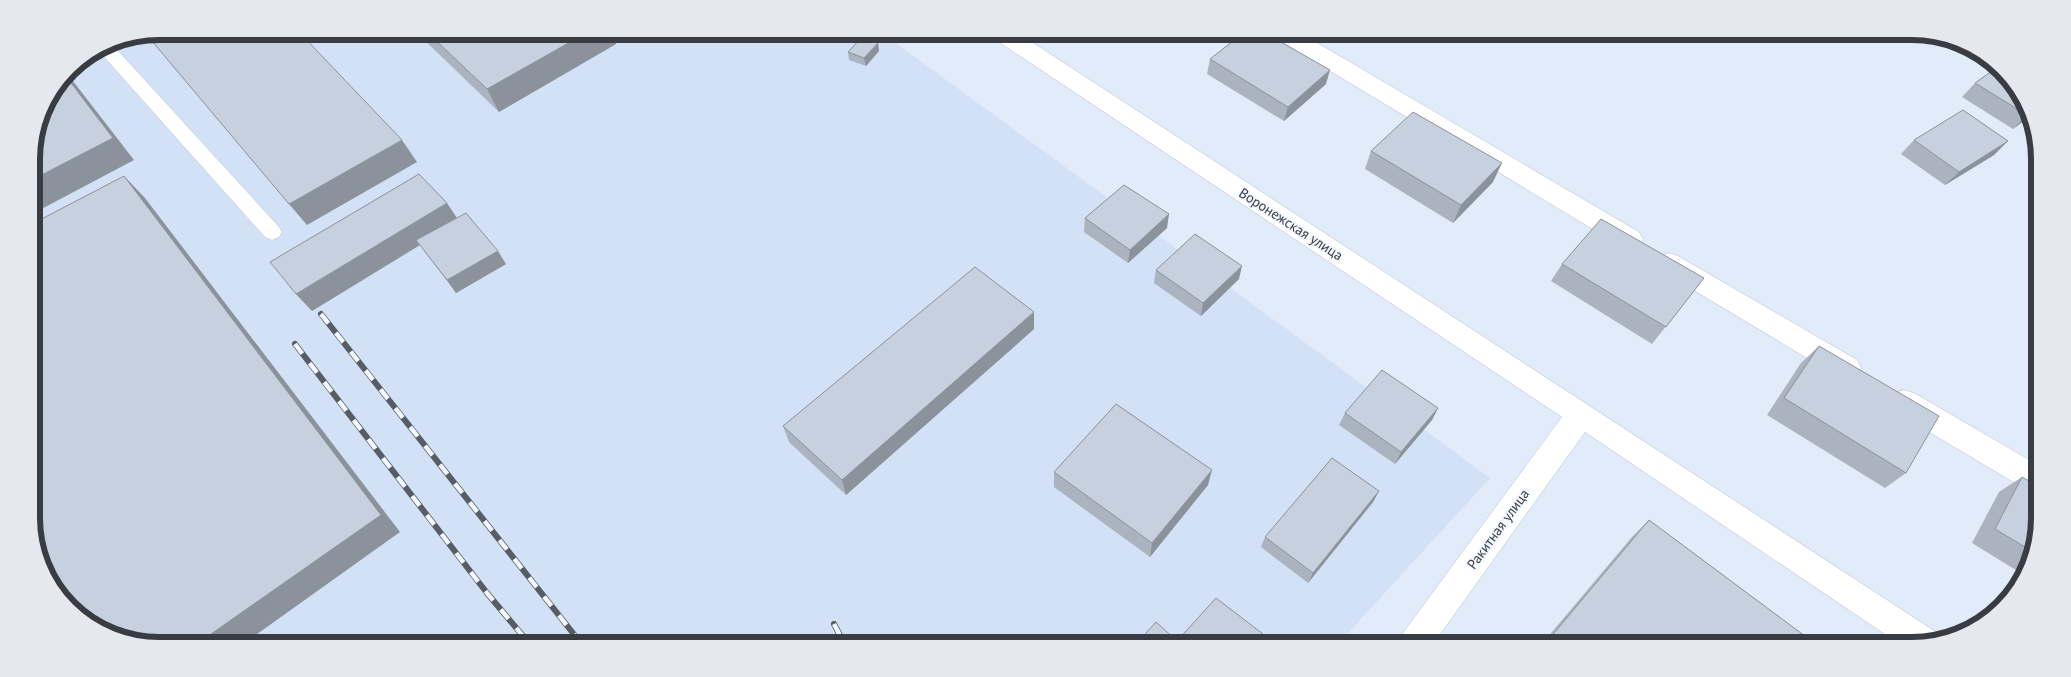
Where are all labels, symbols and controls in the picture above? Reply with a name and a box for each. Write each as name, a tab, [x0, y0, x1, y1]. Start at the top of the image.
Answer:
street label: Воронежская улица	[1236, 184, 1346, 264]
street label: Ракитная улица	[1463, 485, 1533, 573]

